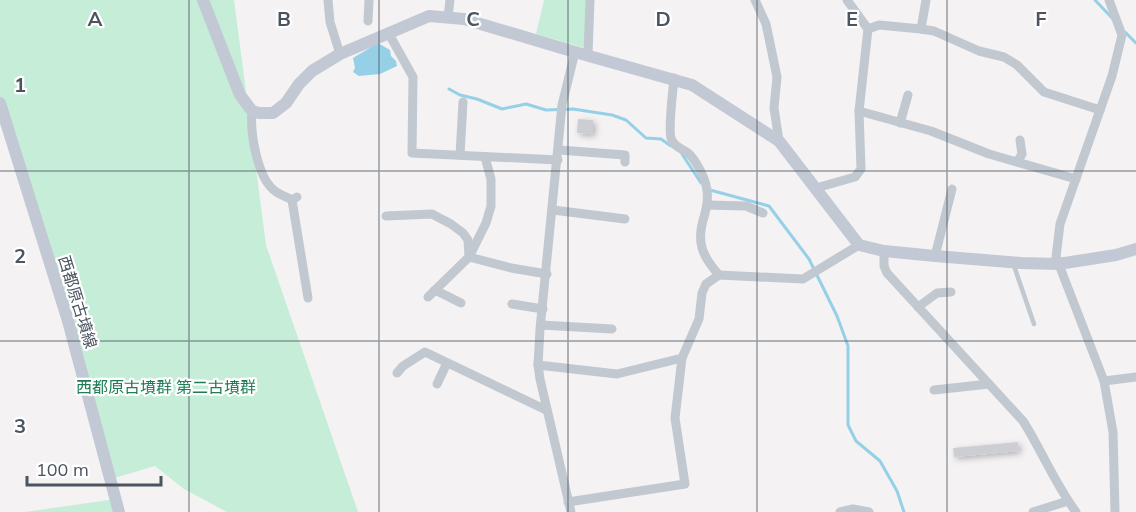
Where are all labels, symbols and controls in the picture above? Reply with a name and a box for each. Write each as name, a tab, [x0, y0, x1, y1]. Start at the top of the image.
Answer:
text: A	[88, 6, 103, 31]
text: B	[277, 6, 291, 31]
text: C	[466, 6, 480, 31]
text: D	[655, 6, 671, 31]
text: E	[846, 6, 858, 31]
text: F	[1035, 6, 1047, 31]
text: 1	[14, 72, 26, 97]
text: 2	[14, 243, 26, 268]
street label: 西都原古墳線	[54, 253, 102, 351]
park label: 西都原古墳群 第二古墳群	[76, 377, 256, 397]
text: 3	[14, 413, 26, 438]
scale bar	[27, 449, 160, 487]
text: 100 m	[36, 458, 89, 481]

